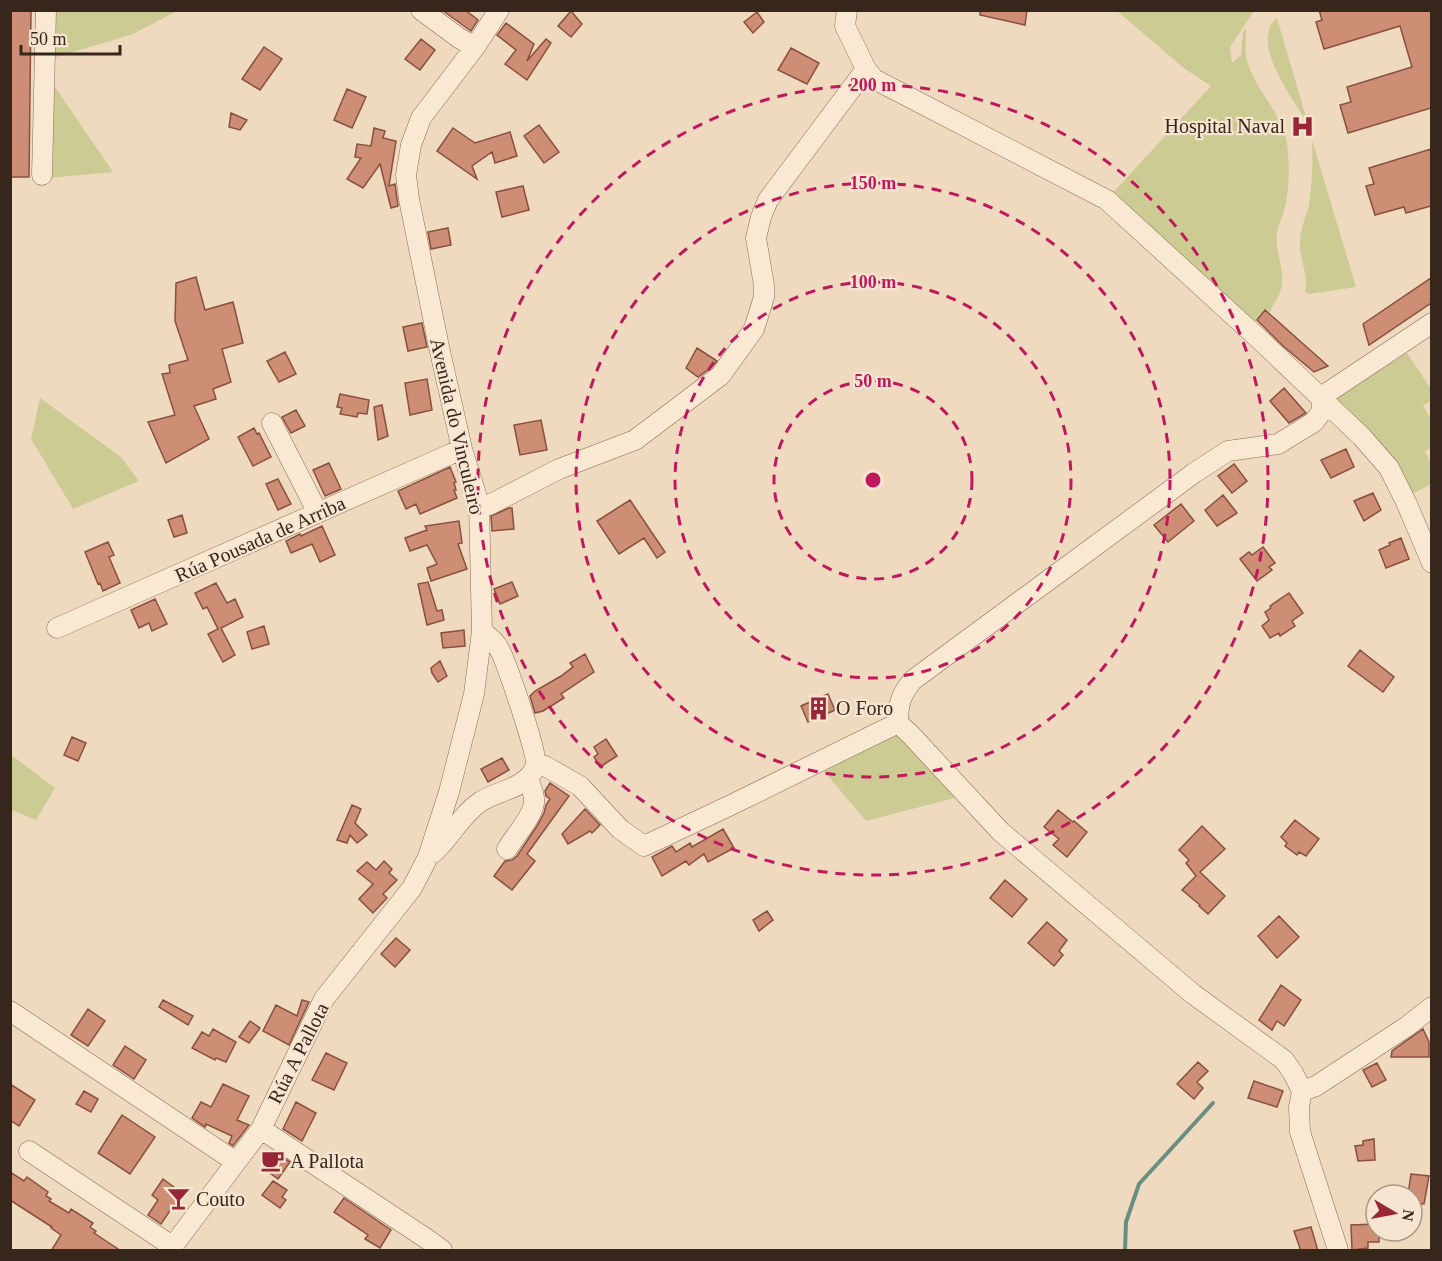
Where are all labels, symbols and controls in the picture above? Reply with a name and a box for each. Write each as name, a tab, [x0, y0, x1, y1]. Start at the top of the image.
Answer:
scale bar	[21, 18, 120, 56]
text: 50 m	[30, 29, 67, 49]
text: 200 m	[850, 75, 896, 95]
hospital icon: Hospital Naval	[1290, 113, 1316, 139]
place label: Hospital Naval	[1164, 115, 1285, 138]
text: 150 m	[850, 173, 896, 193]
text: 100 m	[850, 272, 896, 292]
street label: Avenida do Vinculeiro	[426, 336, 488, 516]
text: 50 m	[854, 371, 892, 391]
centre of rings	[863, 470, 883, 490]
street label: Rúa Pousada de Arriba	[172, 492, 349, 586]
building icon: O Foro	[805, 695, 831, 721]
place label: O Foro	[836, 697, 893, 719]
street label: Rúa A Pallota	[263, 999, 333, 1107]
cafe icon: A Pallota	[259, 1148, 285, 1174]
place label: A Pallota	[290, 1150, 364, 1172]
north arrow	[1364, 1183, 1424, 1243]
bar icon: Couto	[165, 1186, 191, 1212]
place label: Couto	[196, 1188, 245, 1210]
text: N	[1399, 1208, 1418, 1223]

